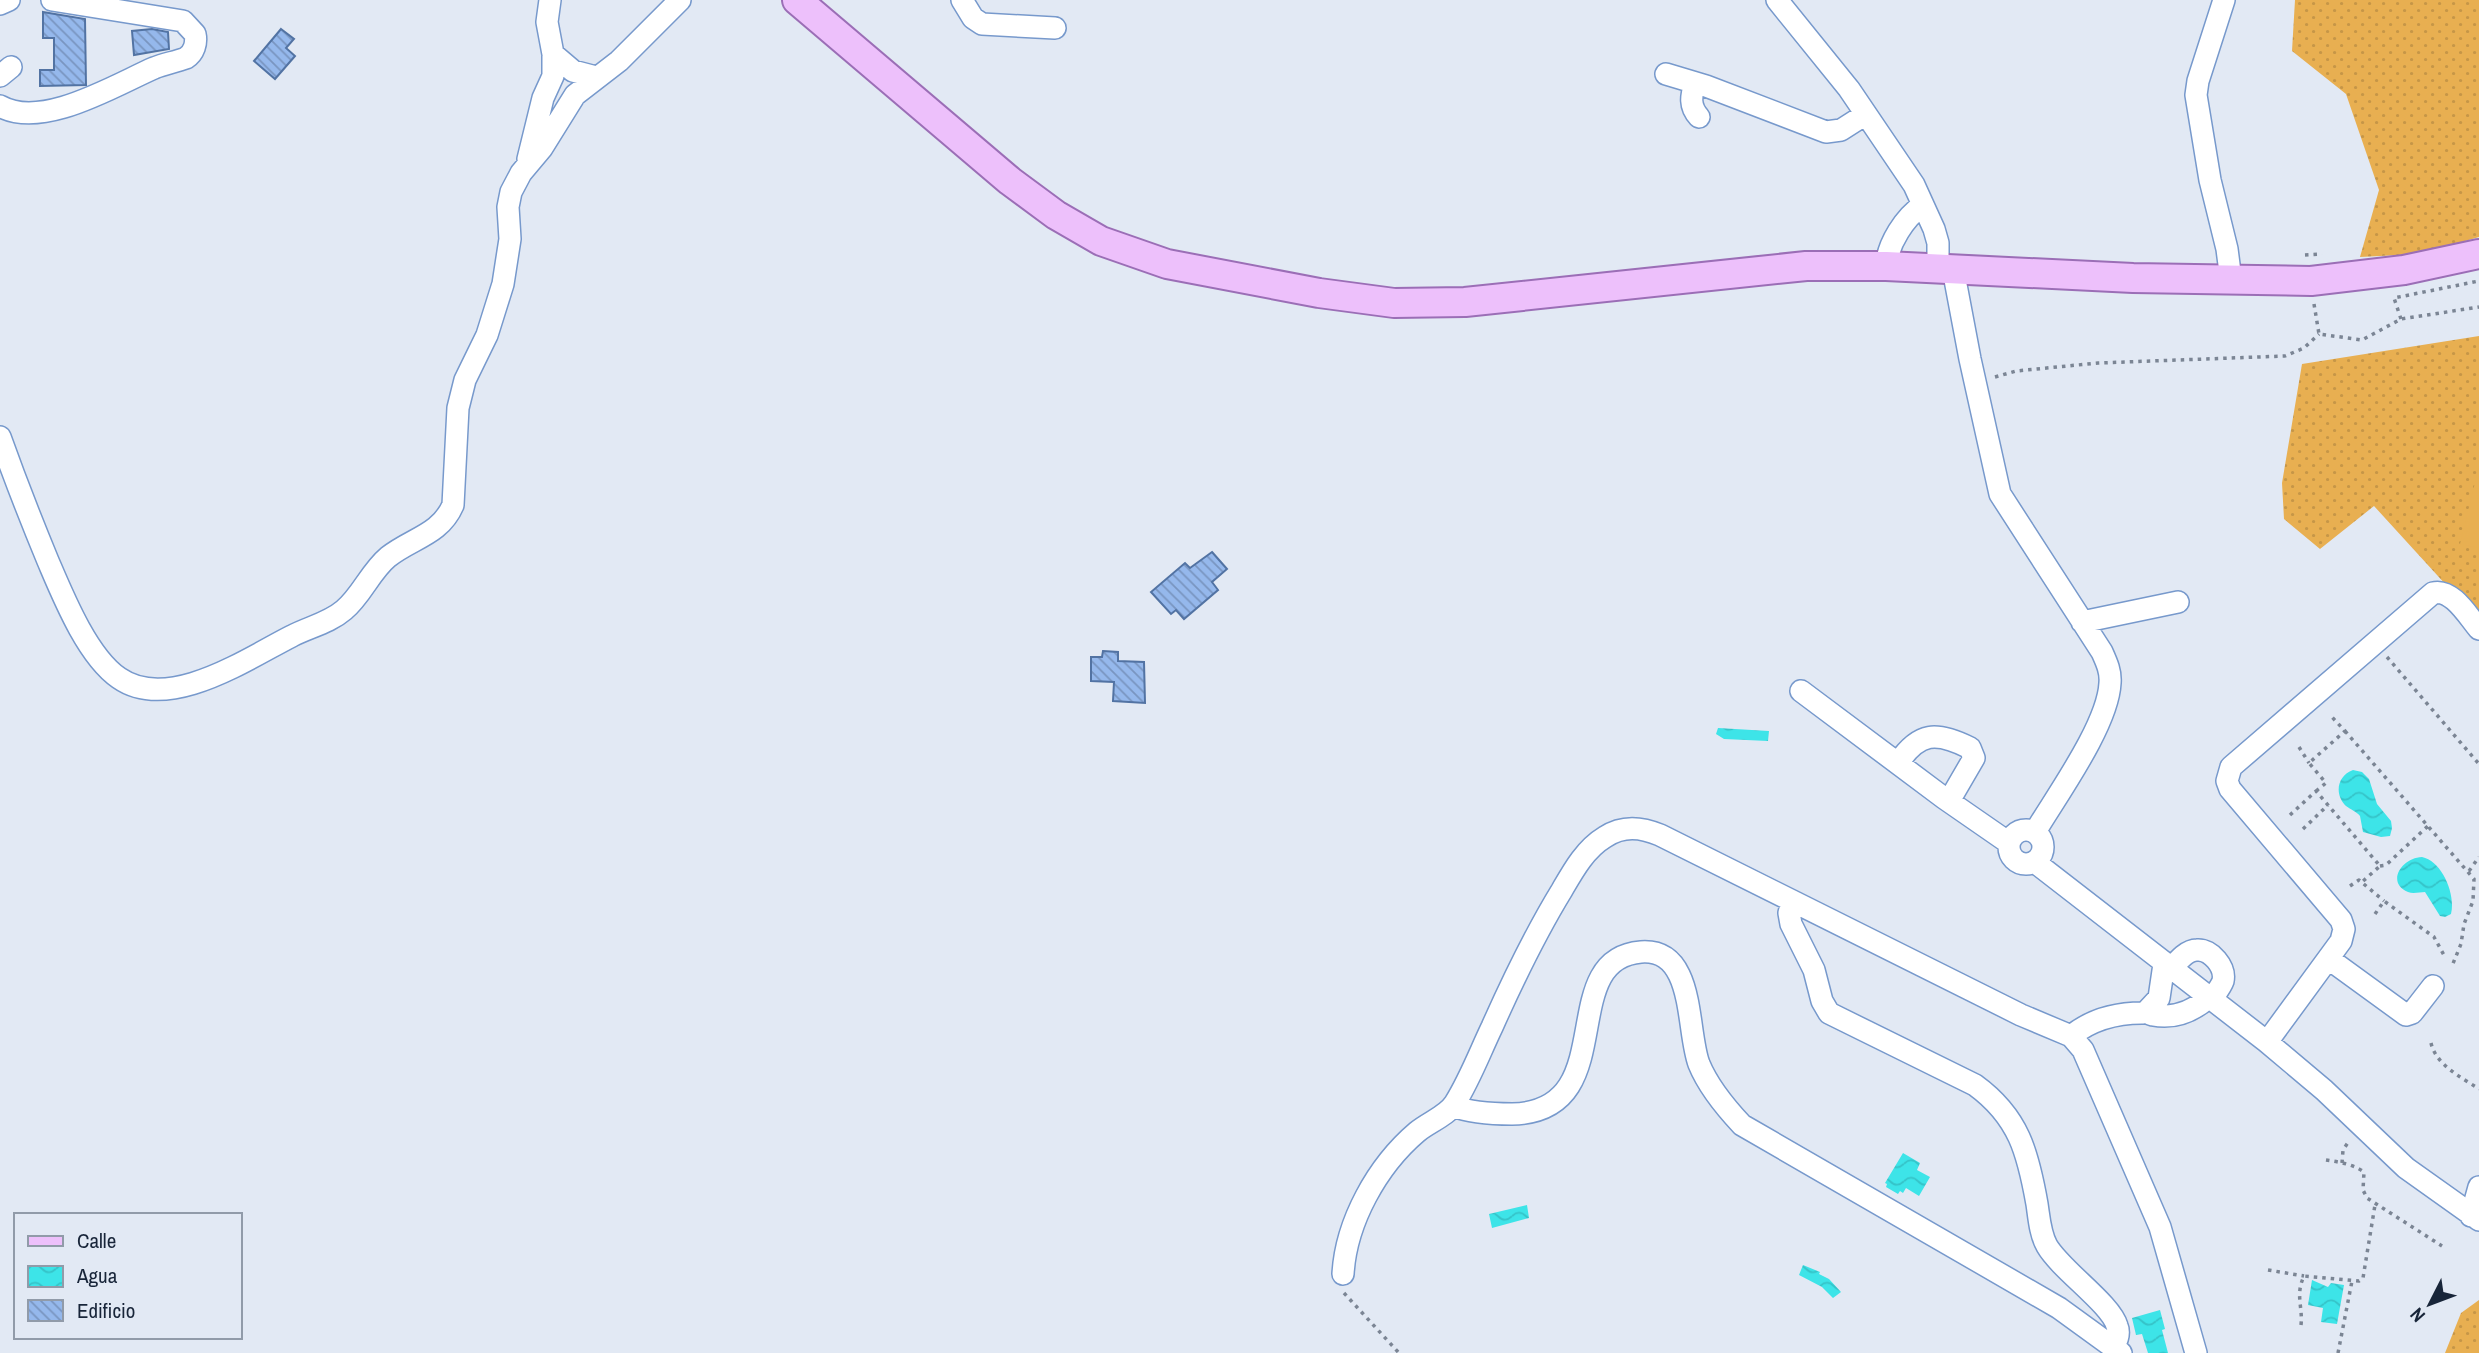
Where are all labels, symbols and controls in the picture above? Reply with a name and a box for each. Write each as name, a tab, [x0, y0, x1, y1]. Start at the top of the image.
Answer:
legend	[14, 1213, 242, 1339]
text: Calle	[77, 1226, 116, 1255]
text: Agua	[76, 1261, 118, 1290]
north arrow	[2395, 1269, 2465, 1339]
text: Edificio	[77, 1296, 135, 1325]
text: N	[2404, 1302, 2431, 1328]

